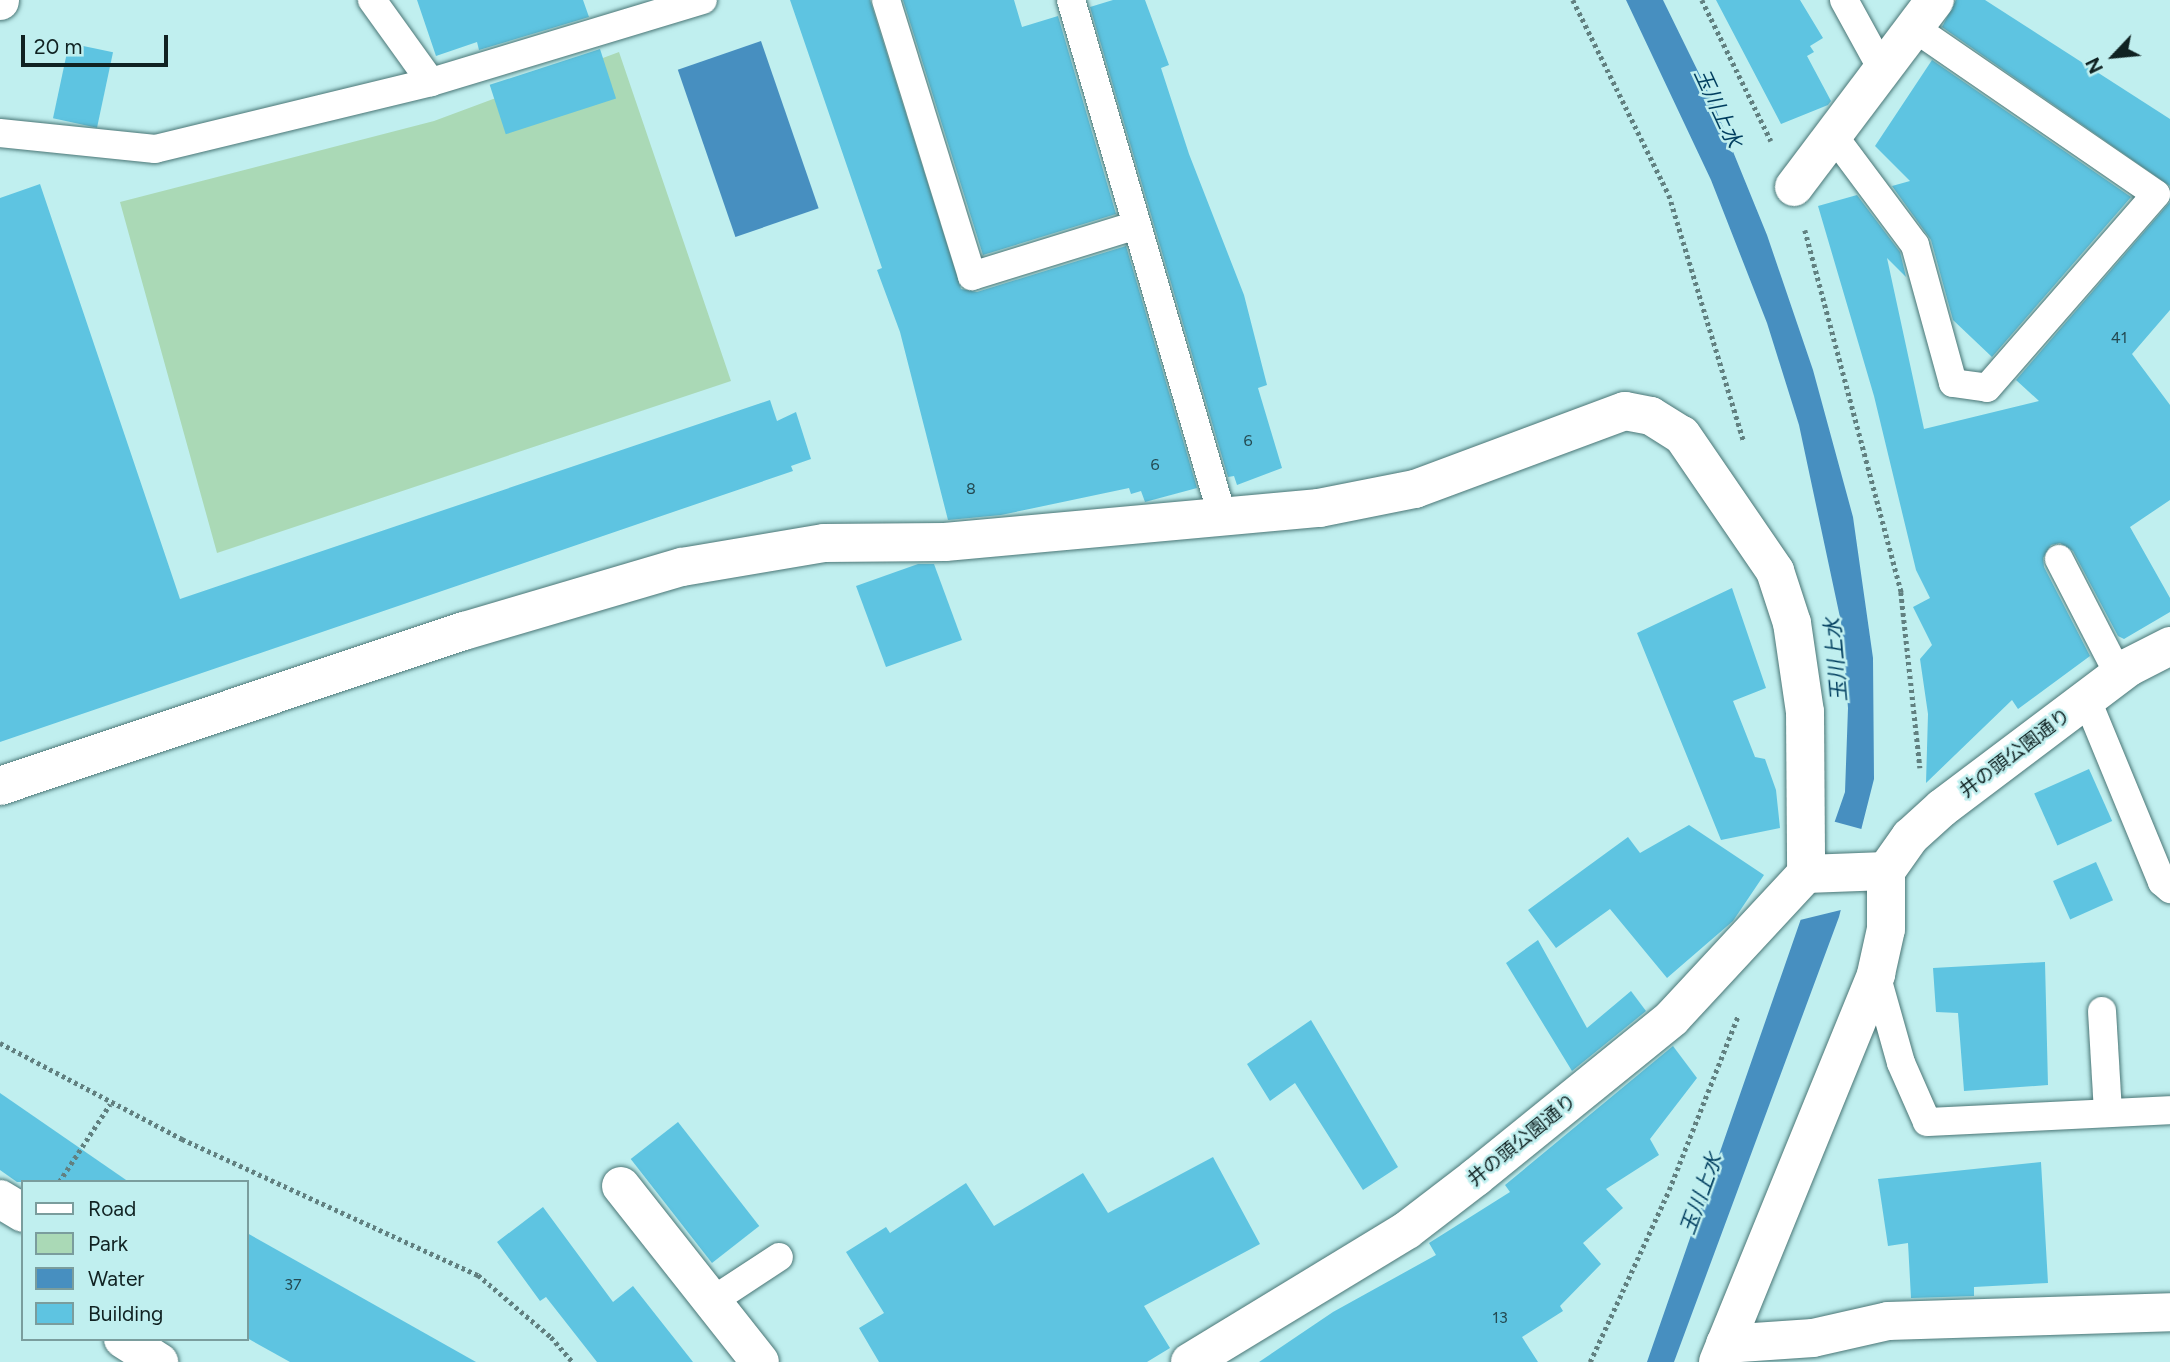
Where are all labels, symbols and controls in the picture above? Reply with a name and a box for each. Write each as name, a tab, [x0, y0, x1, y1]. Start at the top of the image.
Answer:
scale bar	[24, 21, 172, 65]
north arrow	[2079, 21, 2149, 91]
text: 20 m	[34, 34, 82, 59]
text: N	[2081, 54, 2108, 77]
water label: 玉川上水	[1689, 65, 1747, 151]
house number: 41	[2111, 328, 2127, 348]
house number: 6	[1243, 431, 1253, 451]
house number: 6	[1150, 455, 1160, 475]
house number: 8	[966, 479, 976, 499]
water label: 玉川上水	[1820, 617, 1852, 703]
street label: 井の頭公園通り	[1955, 704, 2075, 802]
street label: 井の頭公園通り	[1463, 1089, 1581, 1191]
water label: 玉川上水	[1675, 1150, 1727, 1238]
legend	[21, 1180, 248, 1341]
text: Road	[88, 1196, 136, 1221]
text: Park	[88, 1231, 128, 1256]
text: Water	[88, 1266, 144, 1291]
house number: 37	[284, 1275, 302, 1295]
text: Building	[88, 1301, 163, 1326]
house number: 13	[1492, 1308, 1508, 1328]

